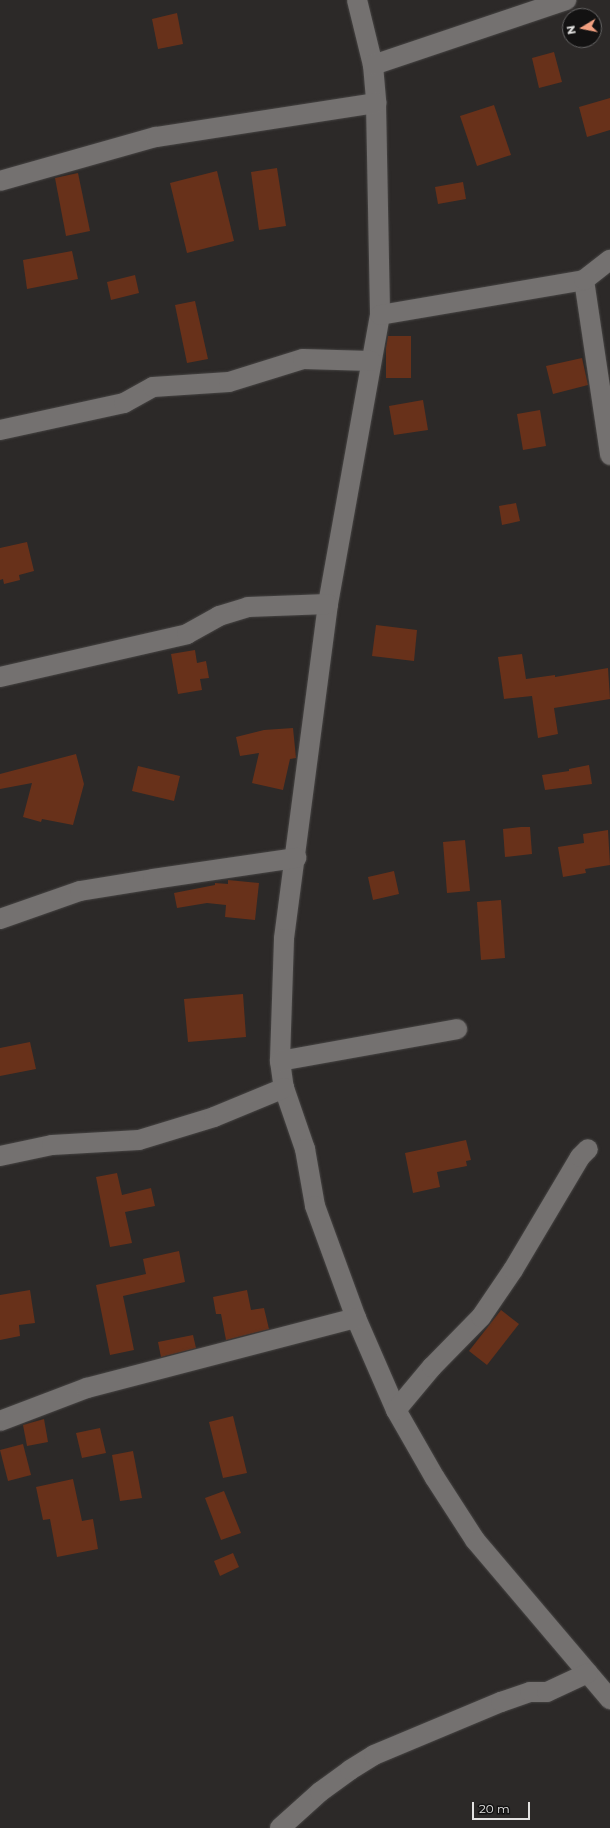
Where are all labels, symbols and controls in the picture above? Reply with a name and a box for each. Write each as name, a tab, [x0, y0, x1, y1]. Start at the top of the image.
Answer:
north arrow	[562, 8, 602, 48]
text: N	[564, 24, 579, 36]
scale bar	[474, 1794, 532, 1820]
text: 20 m	[479, 1801, 510, 1816]

